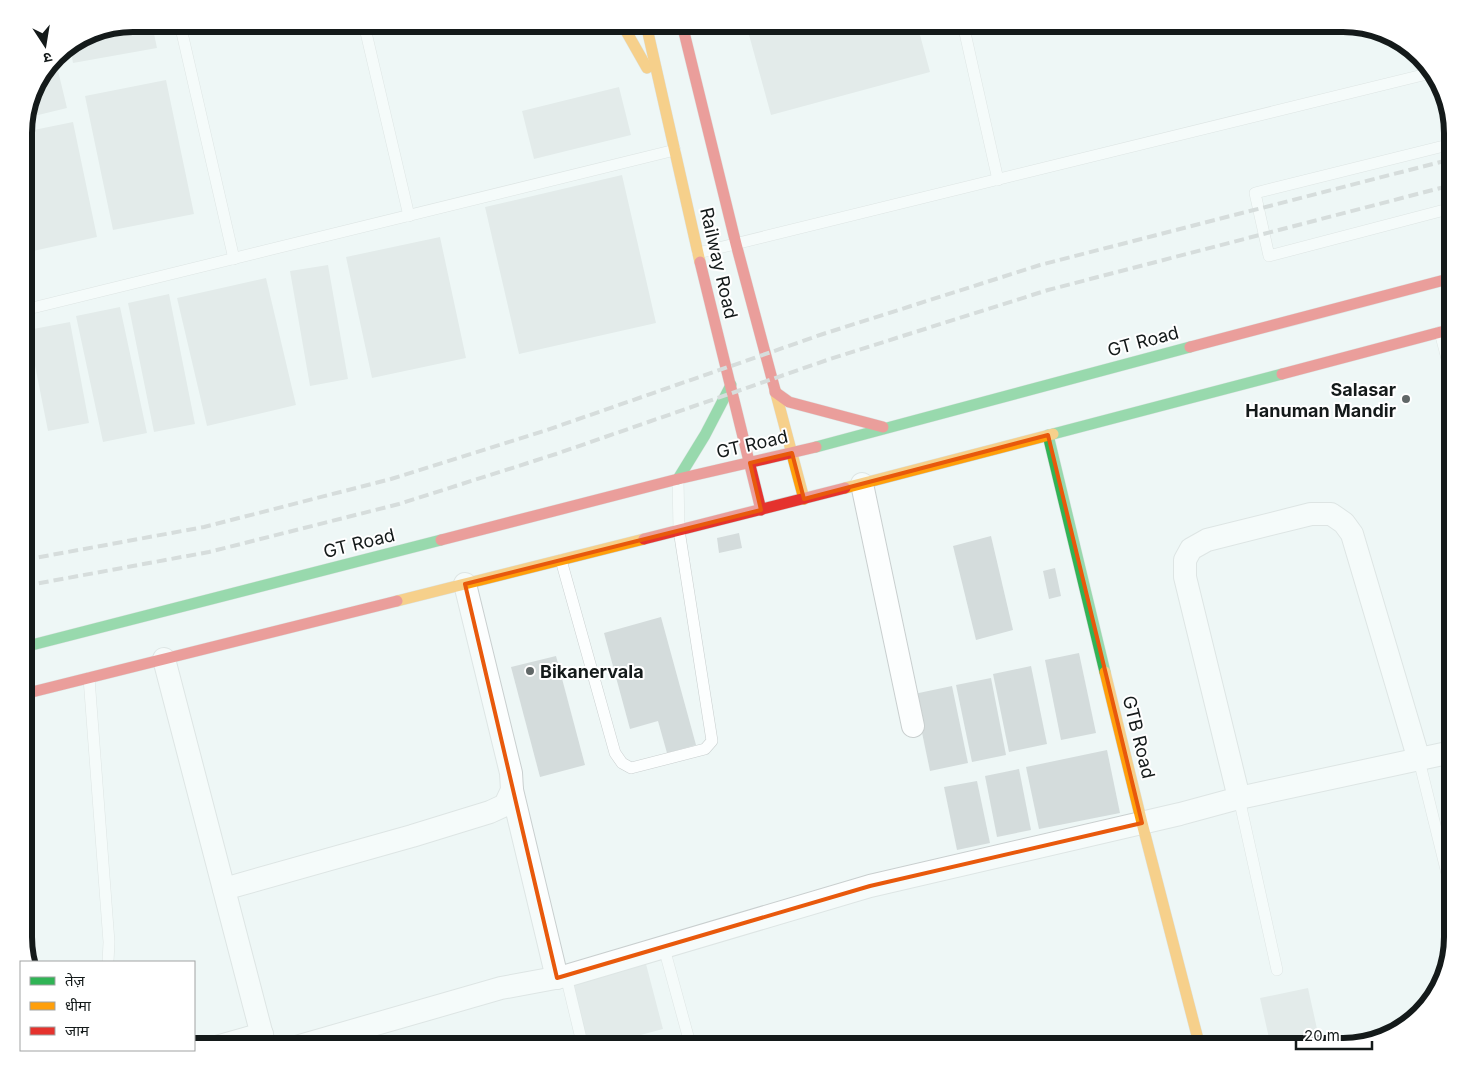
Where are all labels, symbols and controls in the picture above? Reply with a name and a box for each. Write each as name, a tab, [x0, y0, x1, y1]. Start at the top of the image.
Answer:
north arrow	[20, 20, 70, 70]
text: उ	[41, 49, 54, 68]
street label: Railway Road	[696, 205, 742, 321]
street label: GT Road	[1105, 321, 1181, 361]
place label: Salasar Hanuman Mandir	[1245, 379, 1396, 421]
marker: Salasar Hanuman Mandir	[1400, 393, 1412, 405]
street label: GT Road	[714, 426, 790, 462]
street label: GT Road	[321, 524, 397, 562]
place label: Bikanervala	[540, 661, 644, 682]
marker: Bikanervala	[524, 665, 536, 677]
street label: GTB Road	[1119, 693, 1159, 781]
legend	[20, 961, 195, 1051]
text: तेज़	[65, 971, 86, 990]
text: धीमा	[65, 996, 92, 1015]
scale bar	[1296, 1018, 1372, 1050]
text: जाम	[65, 1021, 90, 1040]
text: 20 m	[1304, 1026, 1340, 1045]

